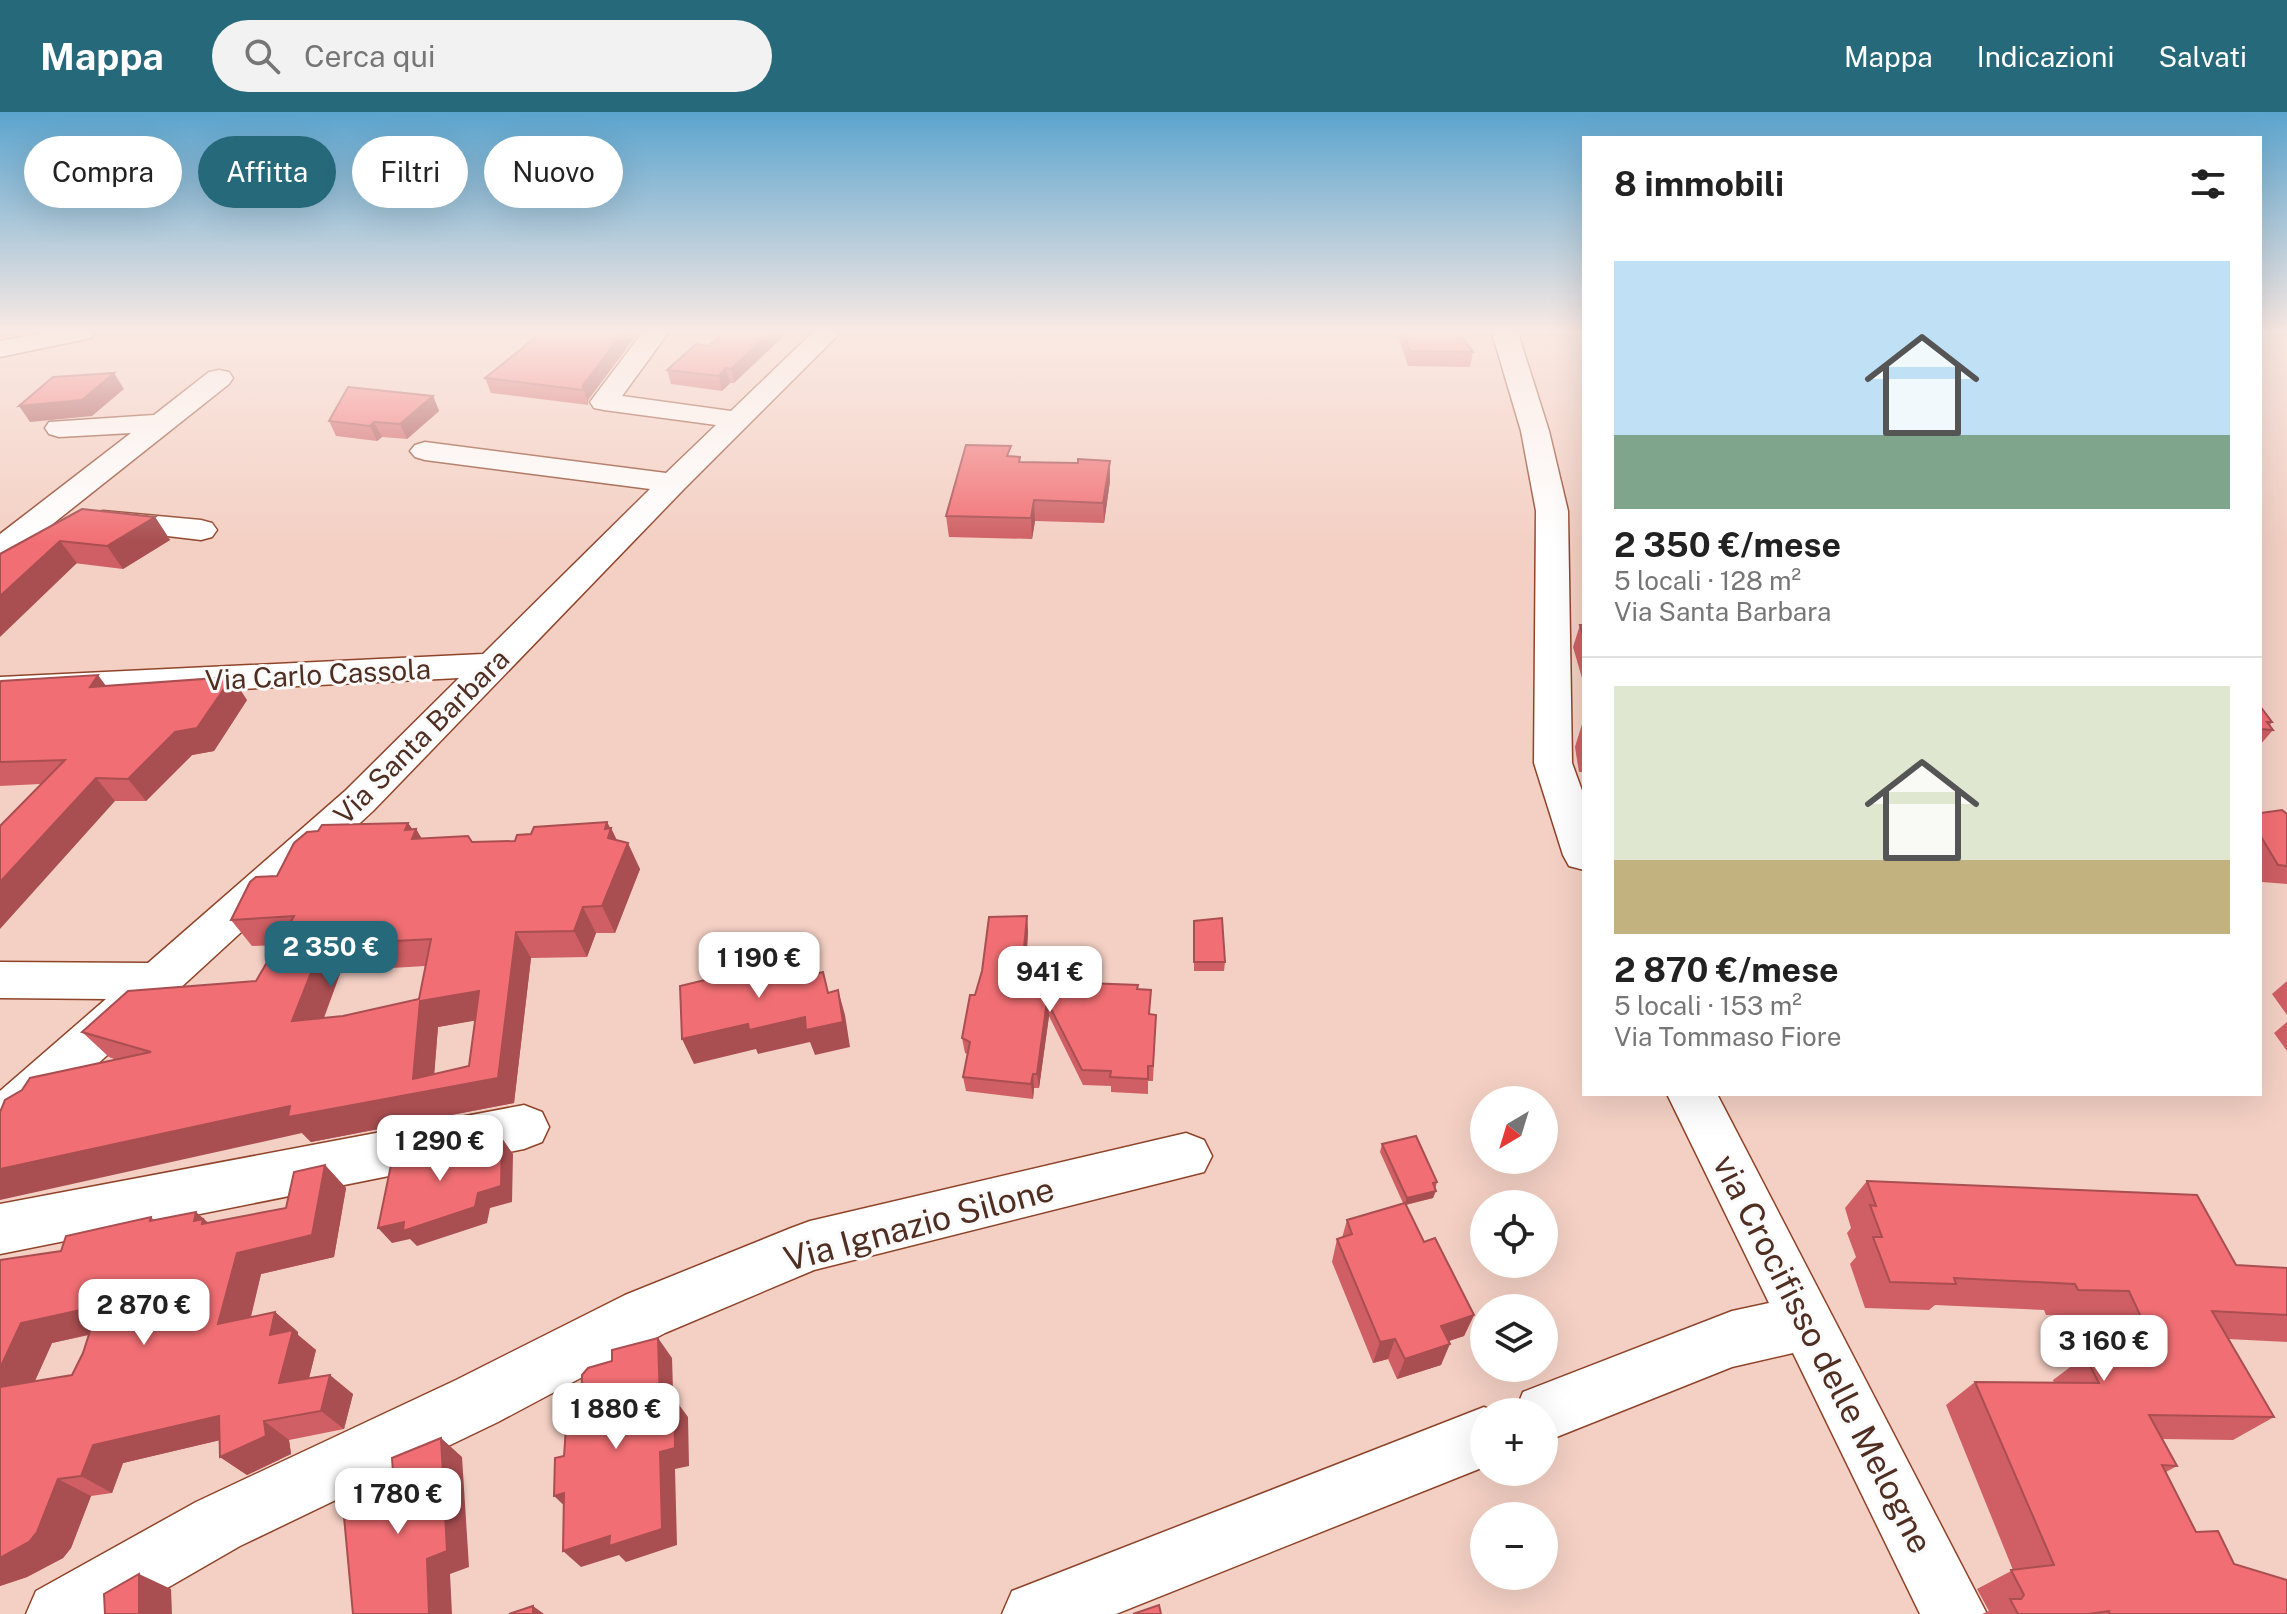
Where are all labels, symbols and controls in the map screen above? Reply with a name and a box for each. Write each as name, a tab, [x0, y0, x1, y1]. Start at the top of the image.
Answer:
search box	[212, 20, 772, 92]
text: Mappa	[40, 34, 164, 79]
icon: search	[240, 34, 284, 78]
text: Cerca qui	[304, 38, 435, 74]
text: Mappa	[1844, 40, 1933, 73]
text: Indicazioni	[1977, 40, 2114, 73]
text: Salvati	[2158, 40, 2247, 73]
chip: Compra	[24, 136, 182, 208]
chip: Affitta	[198, 136, 336, 208]
chip: Filtri	[352, 136, 468, 208]
chip: Nuovo	[484, 136, 623, 208]
icon: filters	[2186, 162, 2230, 206]
text: 8 immobili	[1614, 164, 1784, 204]
icon: home	[1850, 313, 1994, 457]
text: 2 350 €/mese	[1614, 525, 1841, 565]
text: 5 locali · 128 m²	[1614, 565, 1801, 596]
text: Via Santa Barbara	[1614, 596, 1831, 627]
street label: Via Santa Barbara	[327, 642, 515, 830]
street label: Via Carlo Cassola	[204, 652, 432, 696]
icon: home	[1850, 738, 1994, 882]
pin: 2 350 €	[257, 921, 405, 989]
text: 2 350 €	[283, 931, 379, 962]
pin: 1 190 €	[685, 932, 833, 1000]
text: 1 190 €	[717, 942, 801, 973]
pin: 941 €	[994, 946, 1106, 1014]
text: 2 870 €/mese	[1614, 950, 1839, 990]
text: 941 €	[1016, 956, 1084, 987]
text: 5 locali · 153 m²	[1614, 990, 1802, 1021]
text: Via Tommaso Fiore	[1614, 1021, 1841, 1052]
north arrow	[1470, 1086, 1558, 1174]
map controls	[1470, 1086, 1558, 1590]
pin: 1 290 €	[366, 1115, 514, 1183]
text: 1 290 €	[395, 1125, 485, 1156]
street label: via Crocifisso delle Melogne	[1705, 1148, 1941, 1560]
street label: Via Ignazio Silone	[779, 1169, 1059, 1279]
button: locate	[1470, 1190, 1558, 1278]
pin: 2 870 €	[70, 1279, 218, 1347]
text: 2 870 €	[97, 1289, 191, 1320]
button: layers	[1470, 1294, 1558, 1382]
pin: 3 160 €	[2030, 1315, 2178, 1383]
text: 3 160 €	[2059, 1325, 2149, 1356]
pin: 1 880 €	[542, 1383, 690, 1451]
text: 1 880 €	[570, 1393, 662, 1424]
button: +	[1470, 1398, 1558, 1486]
pin: 1 780 €	[324, 1468, 472, 1536]
text: 1 780 €	[353, 1478, 443, 1509]
button: −	[1470, 1502, 1558, 1590]

